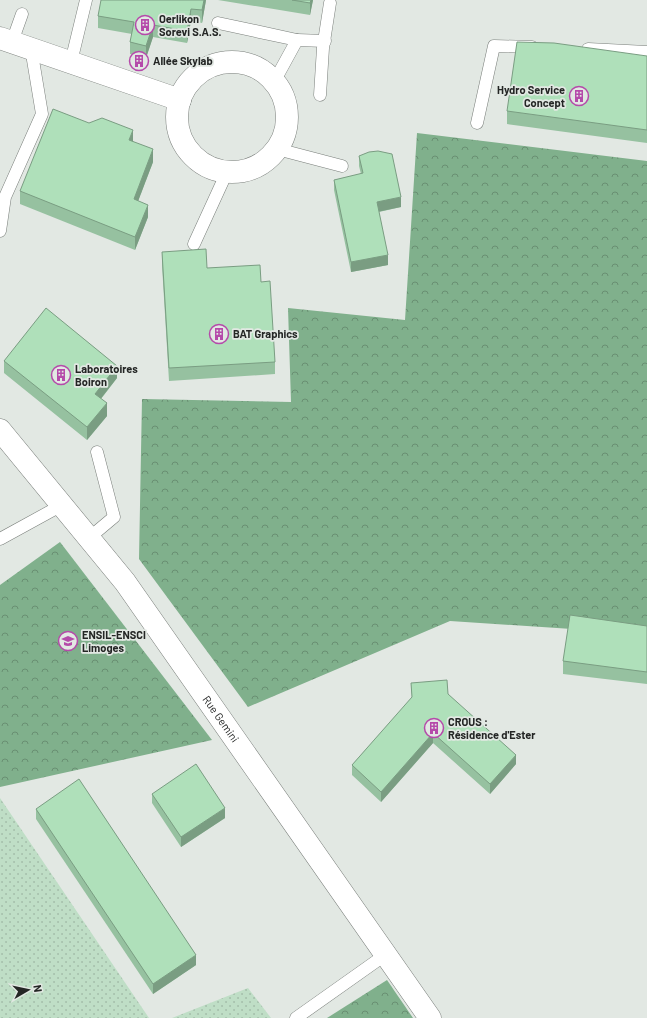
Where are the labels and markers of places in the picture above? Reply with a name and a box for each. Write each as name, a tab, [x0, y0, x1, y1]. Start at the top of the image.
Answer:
place label: Oerlikon Sorevi S.A.S.	[159, 12, 221, 38]
building icon: Oerlikon Sorevi S.A.S.	[134, 14, 156, 36]
building icon: Allée Skylab	[128, 50, 150, 72]
place label: Allée Skylab	[153, 54, 213, 67]
place label: Hydro Service Concept	[497, 83, 565, 109]
building icon: Hydro Service Concept	[568, 85, 590, 107]
building icon: BAT Graphics	[208, 323, 230, 345]
place label: BAT Graphics	[233, 327, 298, 340]
place label: Laboratoires Boiron	[75, 362, 138, 388]
building icon: Laboratoires Boiron	[50, 364, 72, 386]
place label: ENSIL-ENSCI Limoges	[82, 628, 146, 654]
school or university icon: ENSIL-ENSCI Limoges	[57, 630, 79, 652]
place label: CROUS : Résidence d'Ester	[448, 715, 536, 741]
building icon: CROUS : Résidence d'Ester	[423, 717, 445, 739]

